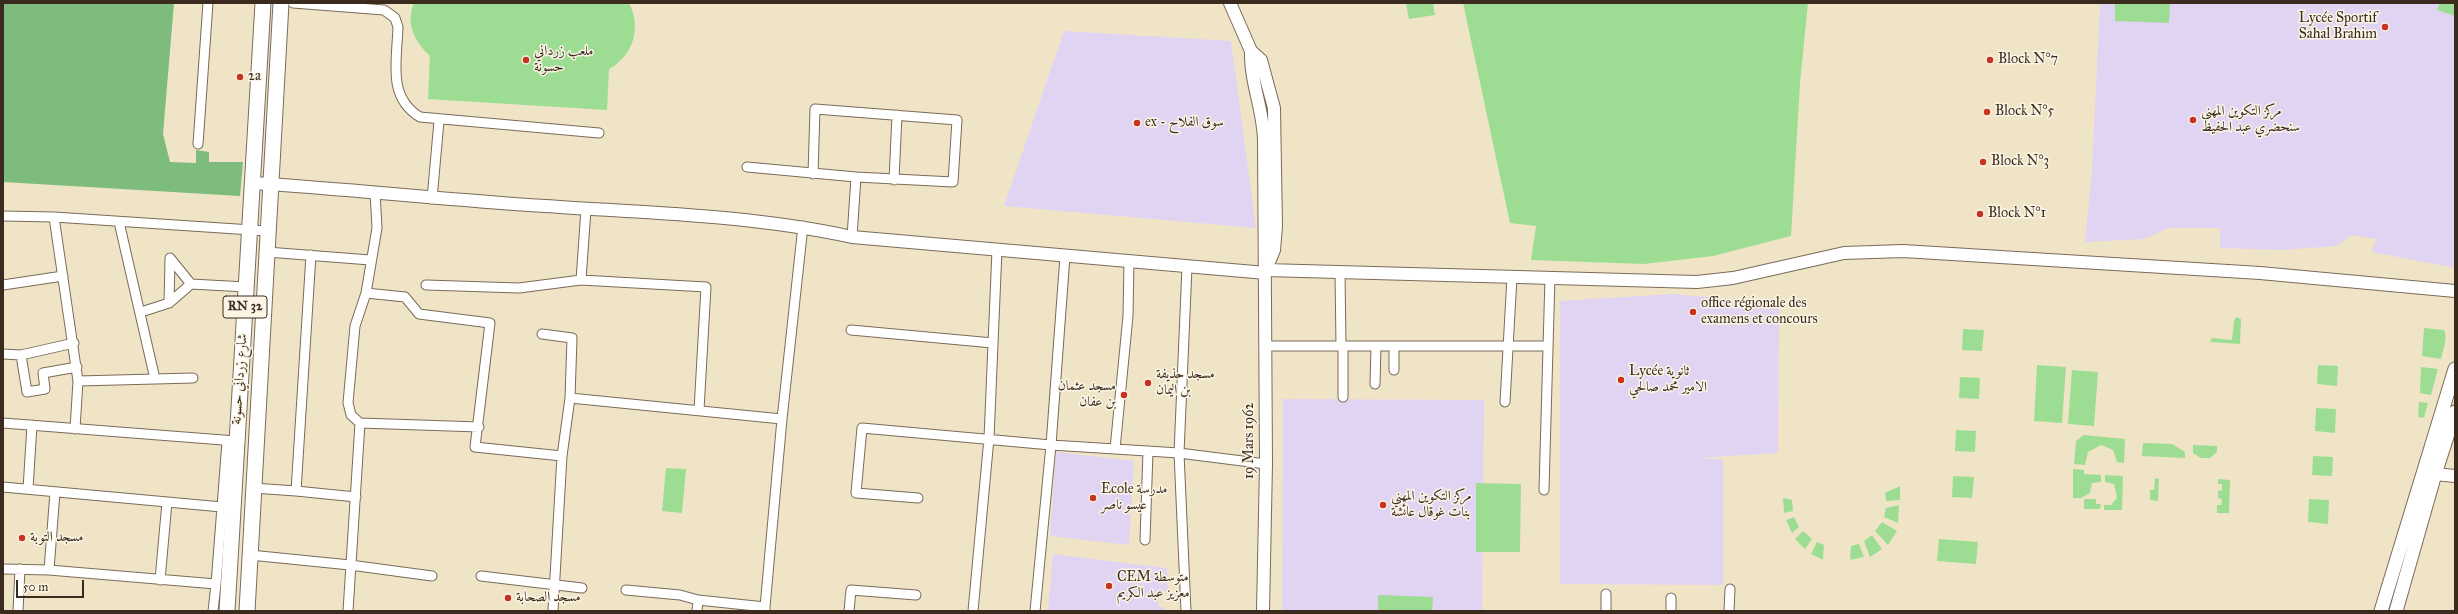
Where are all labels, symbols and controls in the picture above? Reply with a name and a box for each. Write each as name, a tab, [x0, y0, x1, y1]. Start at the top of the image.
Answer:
place label: Lycée Sportif Sahal Brahim	[2299, 11, 2377, 44]
marker: Lycée Sportif Sahal Brahim	[2380, 22, 2390, 32]
place label: ملعب زرداني حسونة	[534, 44, 593, 76]
place label: Block N°7	[1998, 52, 2058, 68]
marker: ملعب زرداني حسونة	[521, 55, 531, 65]
marker: Block N°7	[1985, 55, 1995, 65]
place label: 2a	[248, 69, 261, 85]
marker: 2a	[235, 72, 245, 82]
place label: Block N°5	[1995, 104, 2054, 120]
place label: مركز التكوين المهني سنحضري عبد الحفيظ	[2201, 104, 2300, 136]
marker: Block N°5	[1982, 107, 1992, 117]
place label: ex - سوق الفلاح	[1145, 115, 1224, 131]
marker: مركز التكوين المهني سنحضري عبد الحفيظ	[2188, 115, 2198, 125]
marker: ex - سوق الفلاح	[1132, 118, 1142, 128]
place label: Block N°3	[1991, 154, 2049, 170]
marker: Block N°3	[1978, 157, 1988, 167]
place label: Block N°1	[1988, 206, 2046, 222]
marker: Block N°1	[1975, 209, 1985, 219]
road number: RN 32	[223, 296, 267, 318]
place label: office régionale des examens et concours	[1701, 296, 1818, 328]
marker: office régionale des examens et concours	[1688, 307, 1698, 317]
street label: شارع زرداني حسونة	[228, 333, 252, 425]
place label: Lycée ثانوية الامير محمد صالحي	[1629, 364, 1707, 396]
place label: مسجد حذيفة بن اليمان	[1156, 367, 1215, 400]
marker: Lycée ثانوية الامير محمد صالحي	[1616, 375, 1626, 385]
marker: مسجد حذيفة بن اليمان	[1143, 378, 1153, 388]
place label: مسجد عثمان بن عفان	[1058, 379, 1116, 412]
marker: مسجد عثمان بن عفان	[1119, 390, 1129, 400]
street label: 19 Mars 1962	[1242, 403, 1258, 479]
place label: Ecole مدرسة عيسو ناصر	[1101, 482, 1168, 514]
place label: مركز التكوين المهني بنات غوقال عائشة	[1391, 489, 1472, 522]
marker: Ecole مدرسة عيسو ناصر	[1088, 493, 1098, 503]
marker: مركز التكوين المهني بنات غوقال عائشة	[1378, 500, 1388, 510]
place label: مسجد التوبة	[30, 530, 83, 546]
marker: مسجد التوبة	[17, 533, 27, 543]
place label: CEM متوسطة معزيز عبد الكريم	[1117, 570, 1190, 602]
scale bar	[18, 572, 86, 598]
text: 50 m	[23, 580, 48, 594]
marker: CEM متوسطة معزيز عبد الكريم	[1104, 581, 1114, 591]
place label: مسجد الصحابة	[516, 590, 581, 606]
marker: مسجد الصحابة	[503, 593, 513, 603]

